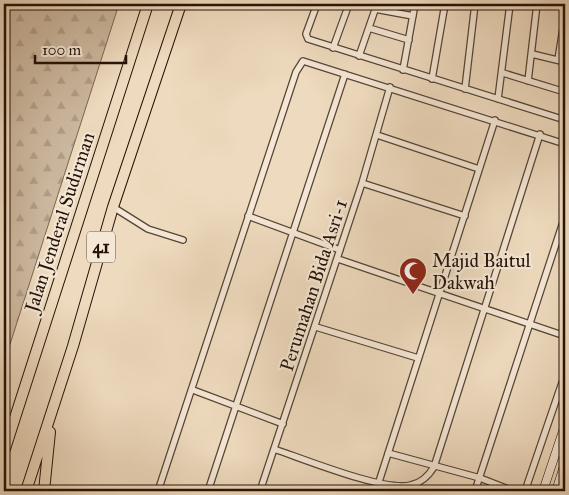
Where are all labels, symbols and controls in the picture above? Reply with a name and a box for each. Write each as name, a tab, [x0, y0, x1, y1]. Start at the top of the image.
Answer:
scale bar	[35, 32, 126, 64]
text: 100 m	[42, 41, 82, 59]
street label: Jalan Jenderal Sudirman	[19, 130, 100, 317]
street label: Perumahan Bida Asri-1	[275, 196, 352, 374]
road number: 41	[87, 232, 115, 262]
place label: Majid Baitul Dakwah	[432, 249, 532, 294]
mosque icon: Majid Baitul Dakwah	[398, 256, 428, 295]

